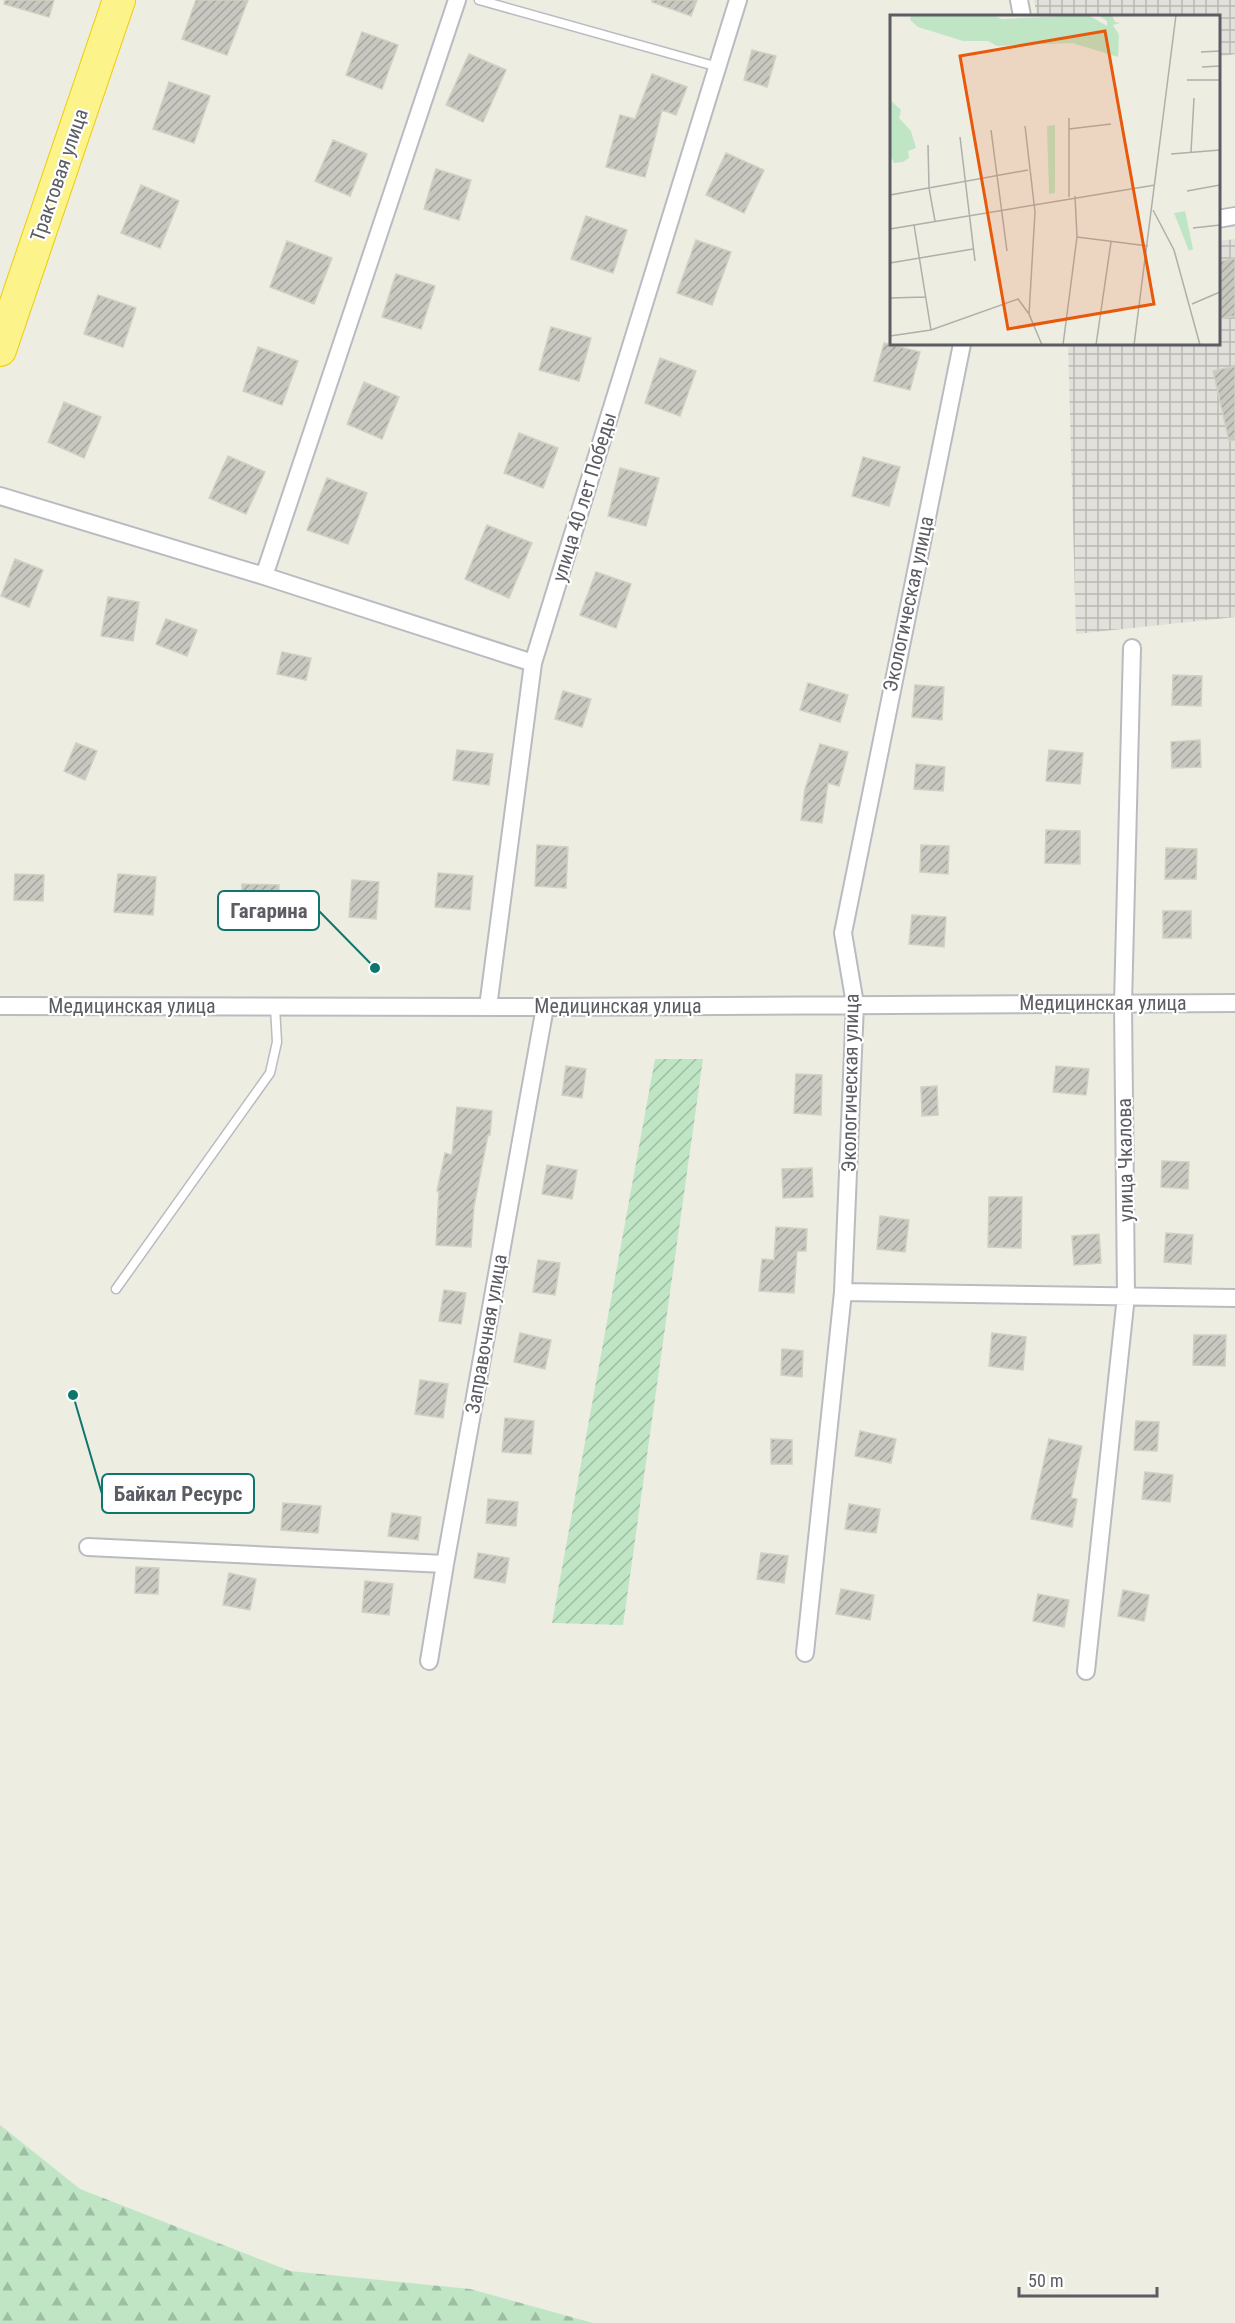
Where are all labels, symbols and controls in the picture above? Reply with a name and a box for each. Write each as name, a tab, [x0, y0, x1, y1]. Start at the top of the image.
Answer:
inset map	[890, 15, 1220, 345]
street label: Трактовая улица	[25, 105, 93, 245]
street label: улица 40 лет Победы	[547, 409, 621, 585]
street label: Экологическая улица	[878, 514, 938, 694]
callout: Гагарина	[218, 891, 319, 930]
text: Гагарина	[230, 899, 308, 923]
street label: Медицинская улица	[1019, 991, 1187, 1015]
street label: Экологическая улица	[836, 993, 864, 1173]
street label: Медицинская улица	[48, 994, 216, 1018]
street label: Медицинская улица	[534, 994, 702, 1018]
street label: улица Чкалова	[1112, 1098, 1138, 1222]
street label: Заправочная улица	[460, 1252, 512, 1416]
callout: Байкал Ресурс	[102, 1474, 254, 1513]
text: Байкал Ресурс	[114, 1482, 243, 1506]
scale bar	[1019, 2260, 1157, 2298]
text: 50 m	[1028, 2270, 1063, 2291]

